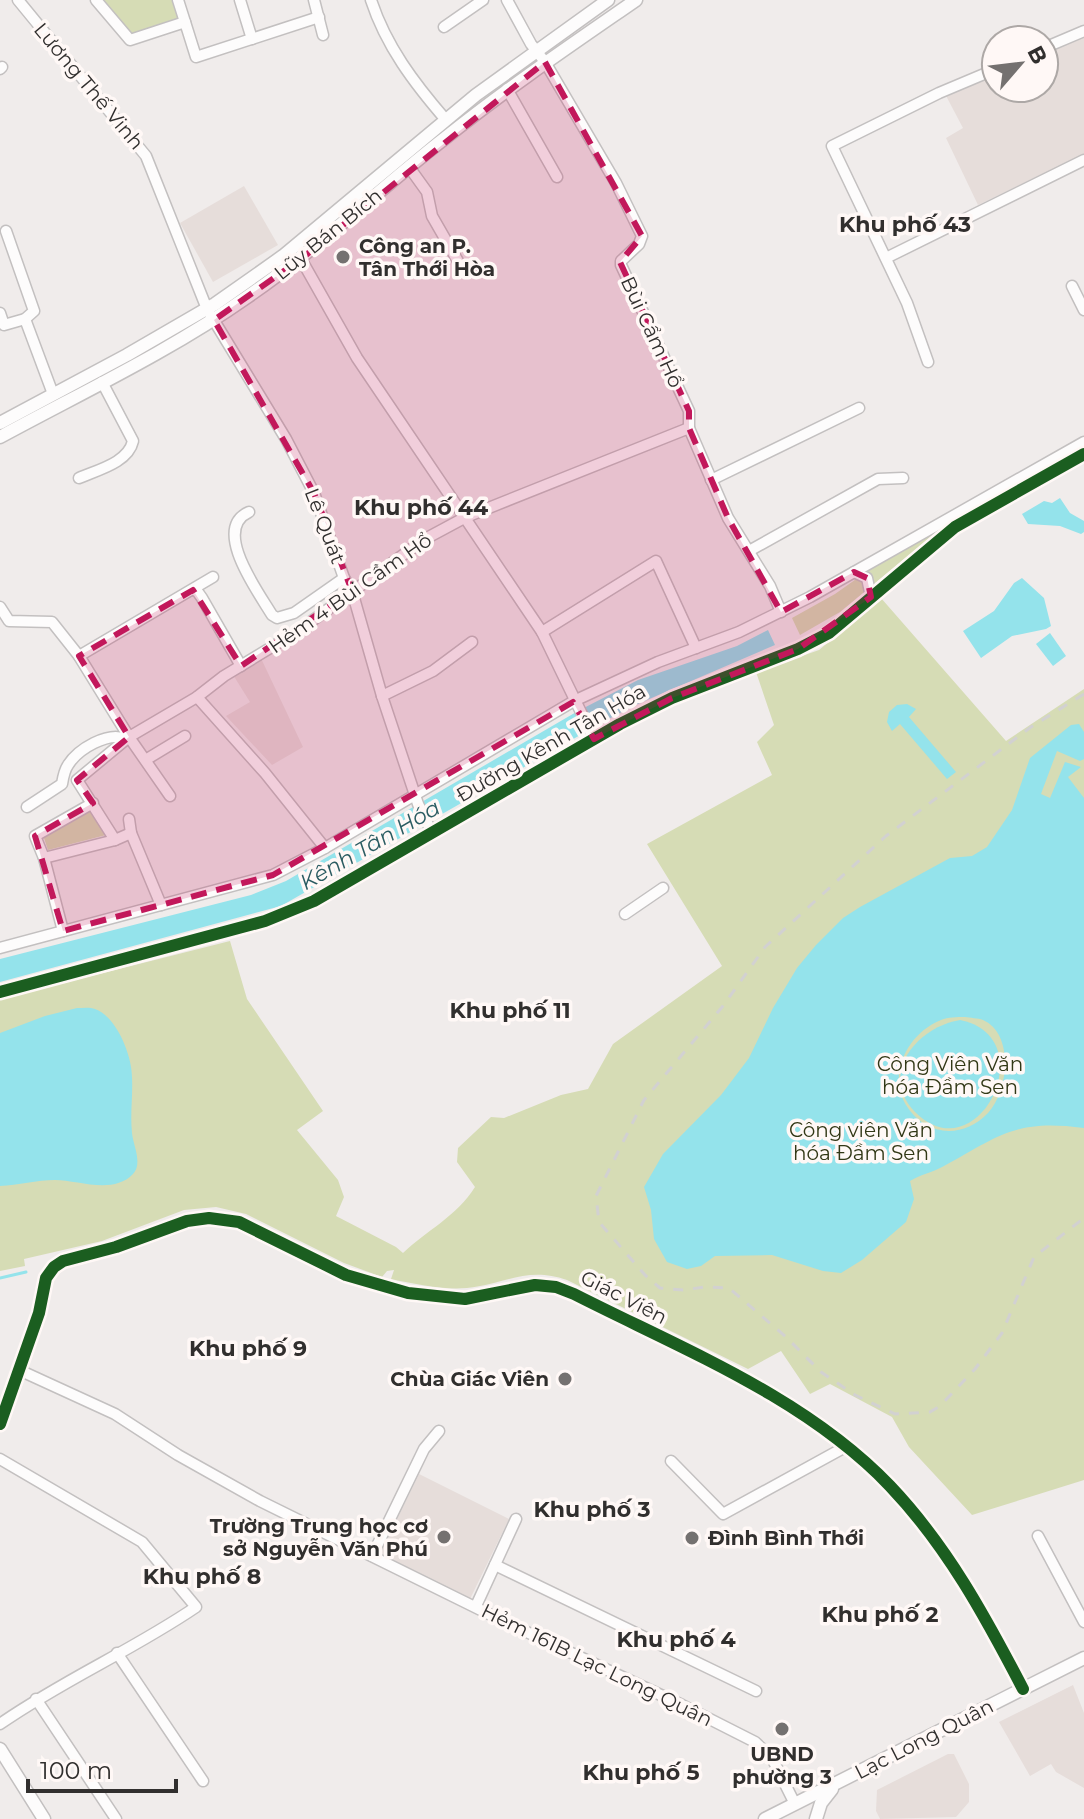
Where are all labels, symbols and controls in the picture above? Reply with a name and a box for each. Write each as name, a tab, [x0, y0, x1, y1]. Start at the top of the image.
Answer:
street label: Lương Thế Vinh	[29, 18, 149, 154]
north arrow	[980, 24, 1060, 104]
text: B	[1021, 41, 1053, 69]
street label: Lũy Bán Bích	[269, 183, 387, 285]
district label: Khu phố 43	[839, 211, 971, 238]
place label: Công an P. Tân Thới Hòa	[359, 234, 495, 281]
marker: Công an P. Tân Thới Hòa	[334, 248, 352, 266]
street label: Bùi Cẩm Hổ	[616, 272, 688, 392]
street label: Lê Quát	[300, 485, 350, 567]
district label: Khu phố 44	[354, 494, 488, 521]
street label: Hẻm 4 Bùi Cầm Hổ	[264, 528, 436, 658]
street label: Đường Kênh Tân Hóa	[452, 679, 650, 807]
water label: Kênh Tân Hóa	[295, 794, 445, 896]
district label: Khu phố 11	[449, 997, 571, 1024]
park label: Công Viên Văn hóa Đầm Sen	[877, 1052, 1023, 1099]
park label: Công viên Văn hóa Đầm Sen	[789, 1118, 933, 1165]
street label: Giác Viên	[577, 1265, 671, 1329]
district label: Khu phố 9	[189, 1335, 307, 1362]
place label: Chùa Giác Viên	[390, 1367, 549, 1391]
marker: Chùa Giác Viên	[556, 1370, 574, 1388]
district label: Khu phố 3	[534, 1496, 650, 1523]
place label: Trường Trung học cơ sở Nguyễn Văn Phú	[210, 1514, 428, 1561]
place label: Đình Bình Thới	[708, 1526, 864, 1550]
marker: Trường Trung học cơ sở Nguyễn Văn Phú	[435, 1528, 453, 1546]
marker: Đình Bình Thới	[683, 1529, 701, 1547]
district label: Khu phố 8	[143, 1563, 261, 1590]
street label: Hẻm 161B Lạc Long Quân	[478, 1599, 716, 1731]
district label: Khu phố 2	[822, 1601, 938, 1628]
district label: Khu phố 4	[616, 1626, 736, 1653]
street label: Lạc Long Quân	[851, 1694, 997, 1784]
marker: UBND phường 3	[773, 1720, 791, 1738]
place label: UBND phường 3	[732, 1742, 832, 1789]
scale bar	[28, 1743, 176, 1793]
text: 100 m	[40, 1756, 112, 1785]
district label: Khu phố 5	[582, 1759, 700, 1786]

